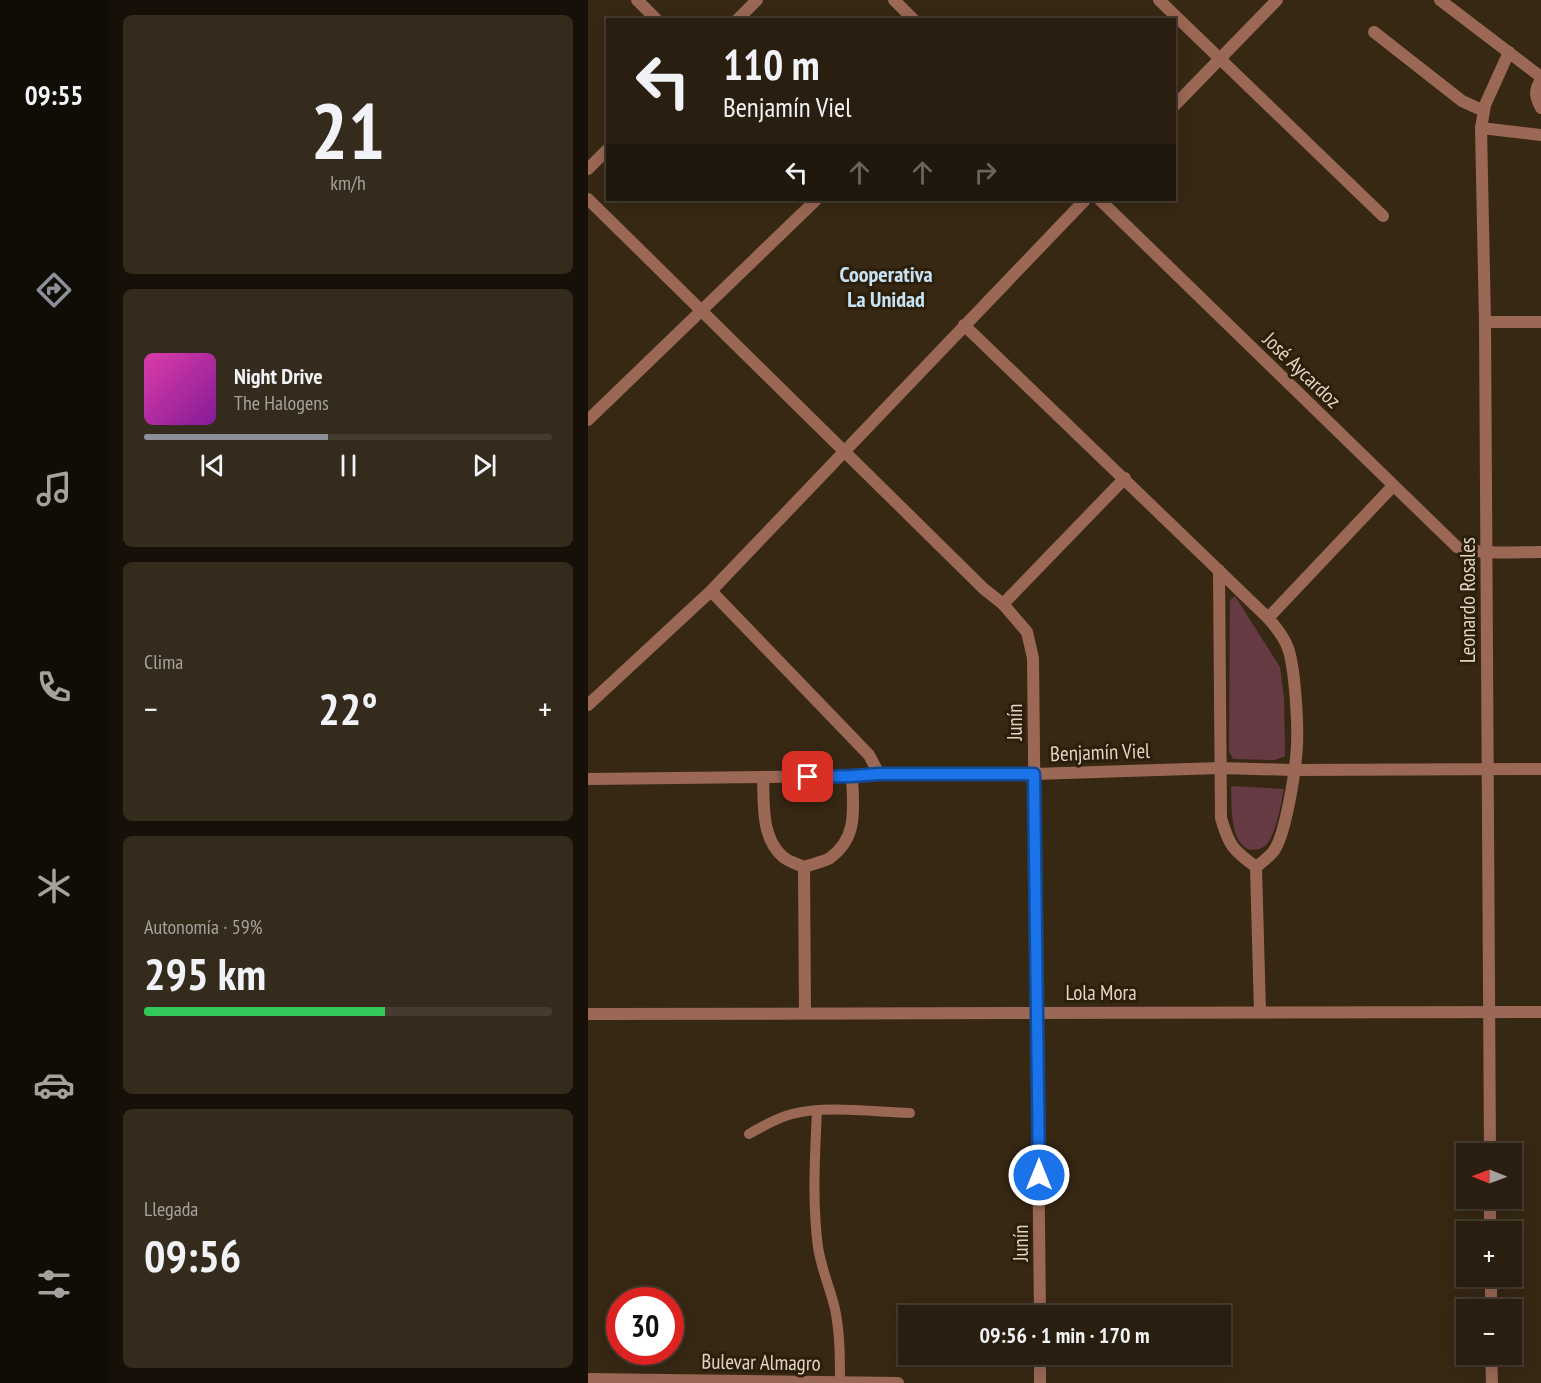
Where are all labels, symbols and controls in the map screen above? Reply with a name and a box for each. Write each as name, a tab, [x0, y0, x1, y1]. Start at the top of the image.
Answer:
text: 110 m	[723, 37, 820, 92]
icon: left	[624, 42, 702, 120]
text: 09:55	[25, 78, 83, 112]
text: 21	[311, 80, 385, 181]
text: Benjamín Viel	[723, 90, 852, 124]
icon: left	[780, 156, 813, 189]
icon: ahead	[843, 156, 876, 189]
icon: ahead	[906, 156, 939, 189]
icon: right	[969, 156, 1002, 189]
text: km/h	[330, 170, 366, 196]
district label: Cooperativa La Unidad	[840, 260, 933, 313]
icon: directions	[33, 269, 75, 311]
street label: José Aycardoz	[1257, 326, 1347, 414]
text: Night Drive	[234, 362, 323, 390]
text: The Halogens	[234, 390, 329, 416]
icon: previous	[196, 449, 229, 482]
icon: pause	[332, 449, 365, 482]
icon: next	[468, 449, 501, 482]
icon: music	[33, 468, 75, 510]
street label: Leonardo Rosales	[1454, 537, 1481, 663]
text: Clima	[144, 649, 183, 675]
icon: phone	[33, 666, 75, 708]
text: 22°	[318, 679, 378, 737]
text: −	[144, 687, 158, 730]
text: +	[538, 687, 552, 730]
street label: Junín	[1001, 703, 1028, 742]
street label: Benjamín Viel	[1050, 737, 1151, 767]
pin	[782, 751, 833, 802]
icon: arrive	[791, 760, 824, 793]
icon: climate	[33, 865, 75, 907]
text: Autonomía · 59%	[144, 914, 262, 940]
text: 295 km	[144, 944, 266, 1002]
street label: Lola Mora	[1065, 979, 1137, 1006]
icon: car	[33, 1064, 75, 1106]
position arrow	[1007, 1143, 1071, 1207]
north arrow	[1456, 1143, 1522, 1209]
map controls	[1456, 1143, 1522, 1365]
text: Llegada	[144, 1196, 198, 1222]
button: +	[1456, 1221, 1522, 1287]
street label: Junín	[1007, 1224, 1034, 1263]
text: 09:56	[144, 1226, 241, 1284]
icon: filters	[33, 1263, 75, 1305]
speed limit sign: 30	[606, 1287, 684, 1365]
button: −	[1456, 1299, 1522, 1365]
text: 09:56 · 1 min · 170 m	[979, 1321, 1150, 1349]
street label: Bulevar Almagro	[701, 1347, 821, 1377]

